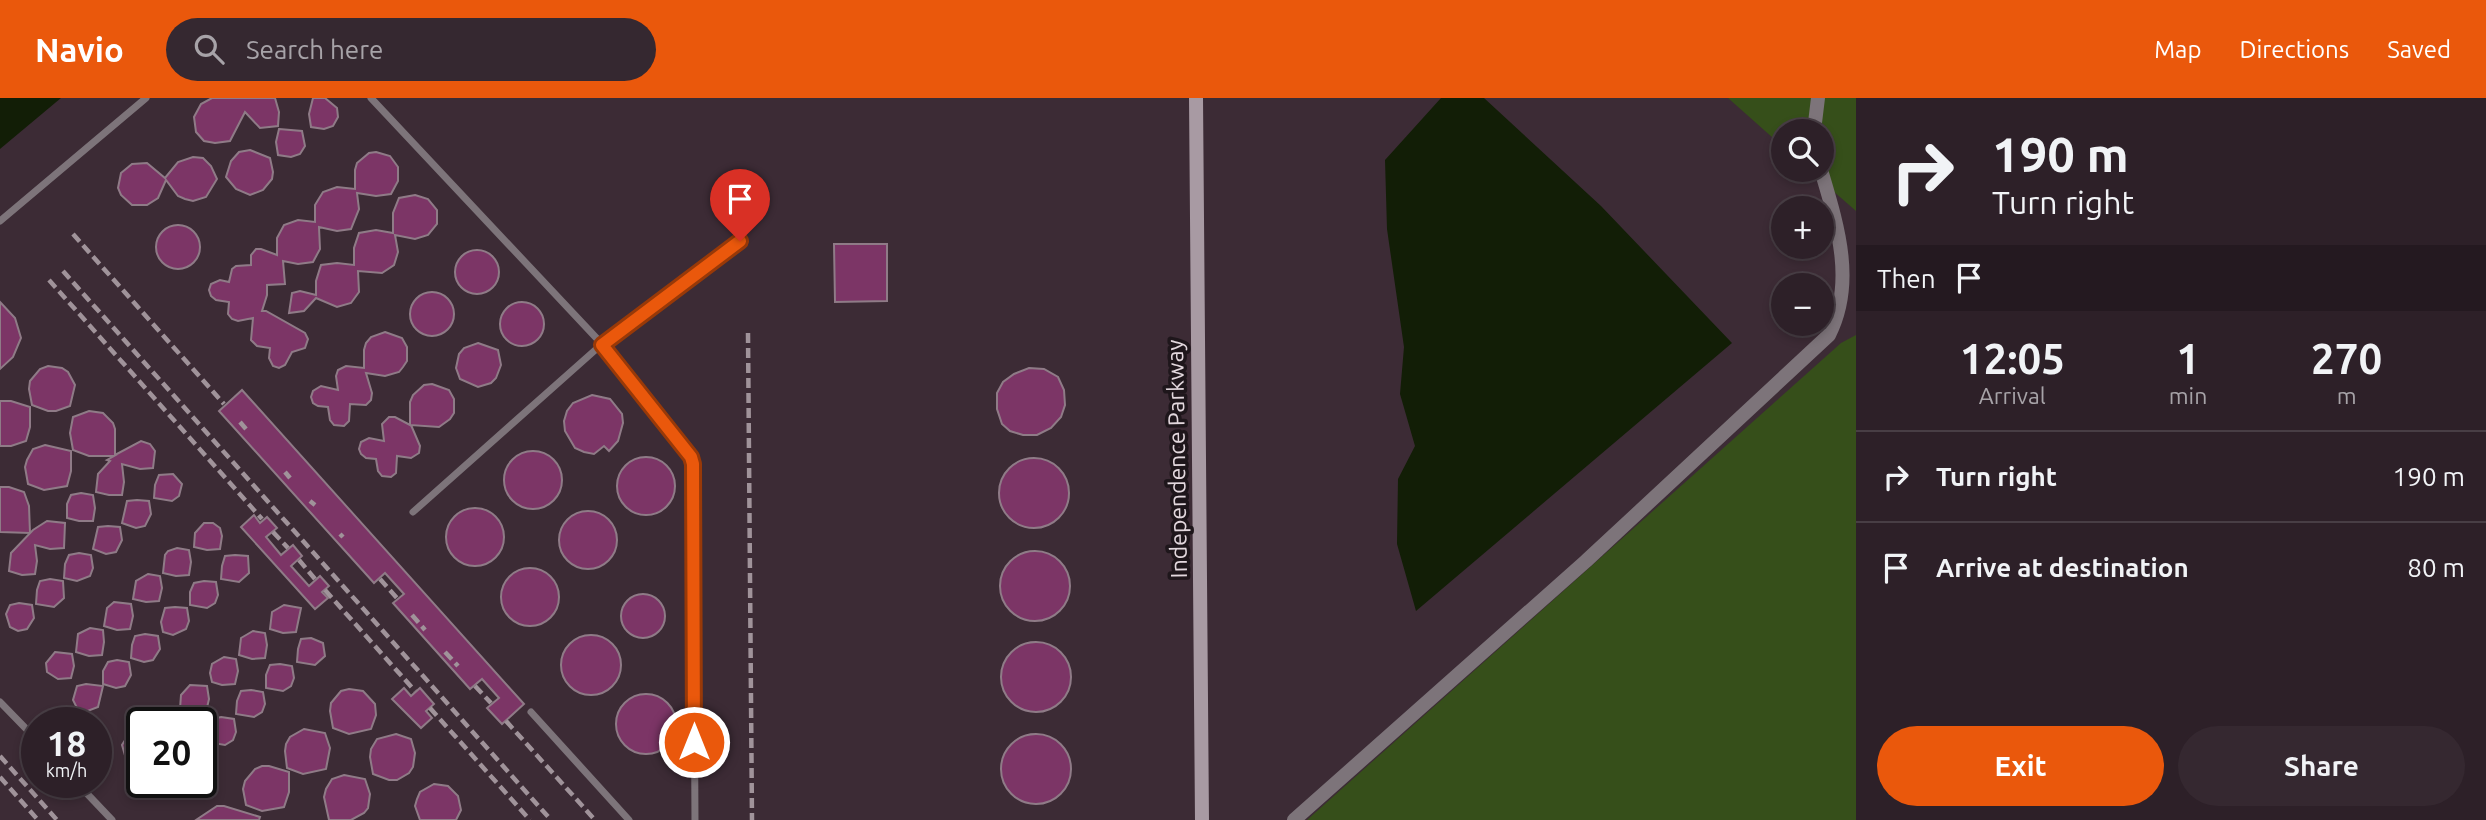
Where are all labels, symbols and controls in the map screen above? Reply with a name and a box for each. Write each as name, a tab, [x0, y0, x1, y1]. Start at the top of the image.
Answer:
search box	[166, 18, 656, 81]
icon: search	[190, 30, 228, 68]
text: Navio	[35, 31, 124, 68]
text: Search here	[246, 35, 383, 64]
text: Map	[2154, 36, 2201, 63]
text: Directions	[2239, 36, 2349, 63]
text: Saved	[2387, 36, 2451, 63]
map controls	[1771, 119, 1834, 336]
button: search	[1771, 119, 1834, 182]
icon: right	[1877, 126, 1968, 217]
text: 190 m	[1992, 126, 2129, 181]
pin	[710, 169, 770, 241]
icon: arrive	[721, 180, 759, 218]
text: Turn right	[1992, 184, 2134, 220]
button: +	[1771, 196, 1834, 259]
icon: arrive	[1950, 259, 1988, 297]
text: Then	[1877, 264, 1936, 293]
button: −	[1771, 273, 1834, 336]
text: 12:05	[1960, 335, 2065, 382]
text: 1	[2176, 335, 2200, 382]
text: 270	[2311, 335, 2382, 382]
street label: Independence Parkway	[1162, 339, 1191, 579]
text: Arrival	[1979, 383, 2046, 408]
text: min	[2169, 383, 2207, 408]
text: m	[2337, 383, 2357, 408]
icon: right	[1877, 458, 1915, 496]
text: Turn right	[1936, 462, 2057, 491]
text: 190 m	[2393, 462, 2465, 491]
icon: arrive	[1877, 549, 1915, 587]
text: Arrive at destination	[1936, 553, 2189, 582]
text: 80 m	[2407, 553, 2465, 582]
position arrow	[657, 705, 731, 779]
speed limit sign: 20	[126, 707, 217, 798]
text: 18	[47, 723, 86, 763]
button: Exit	[1877, 726, 2164, 806]
button: Share	[2178, 726, 2465, 806]
text: km/h	[46, 760, 87, 780]

